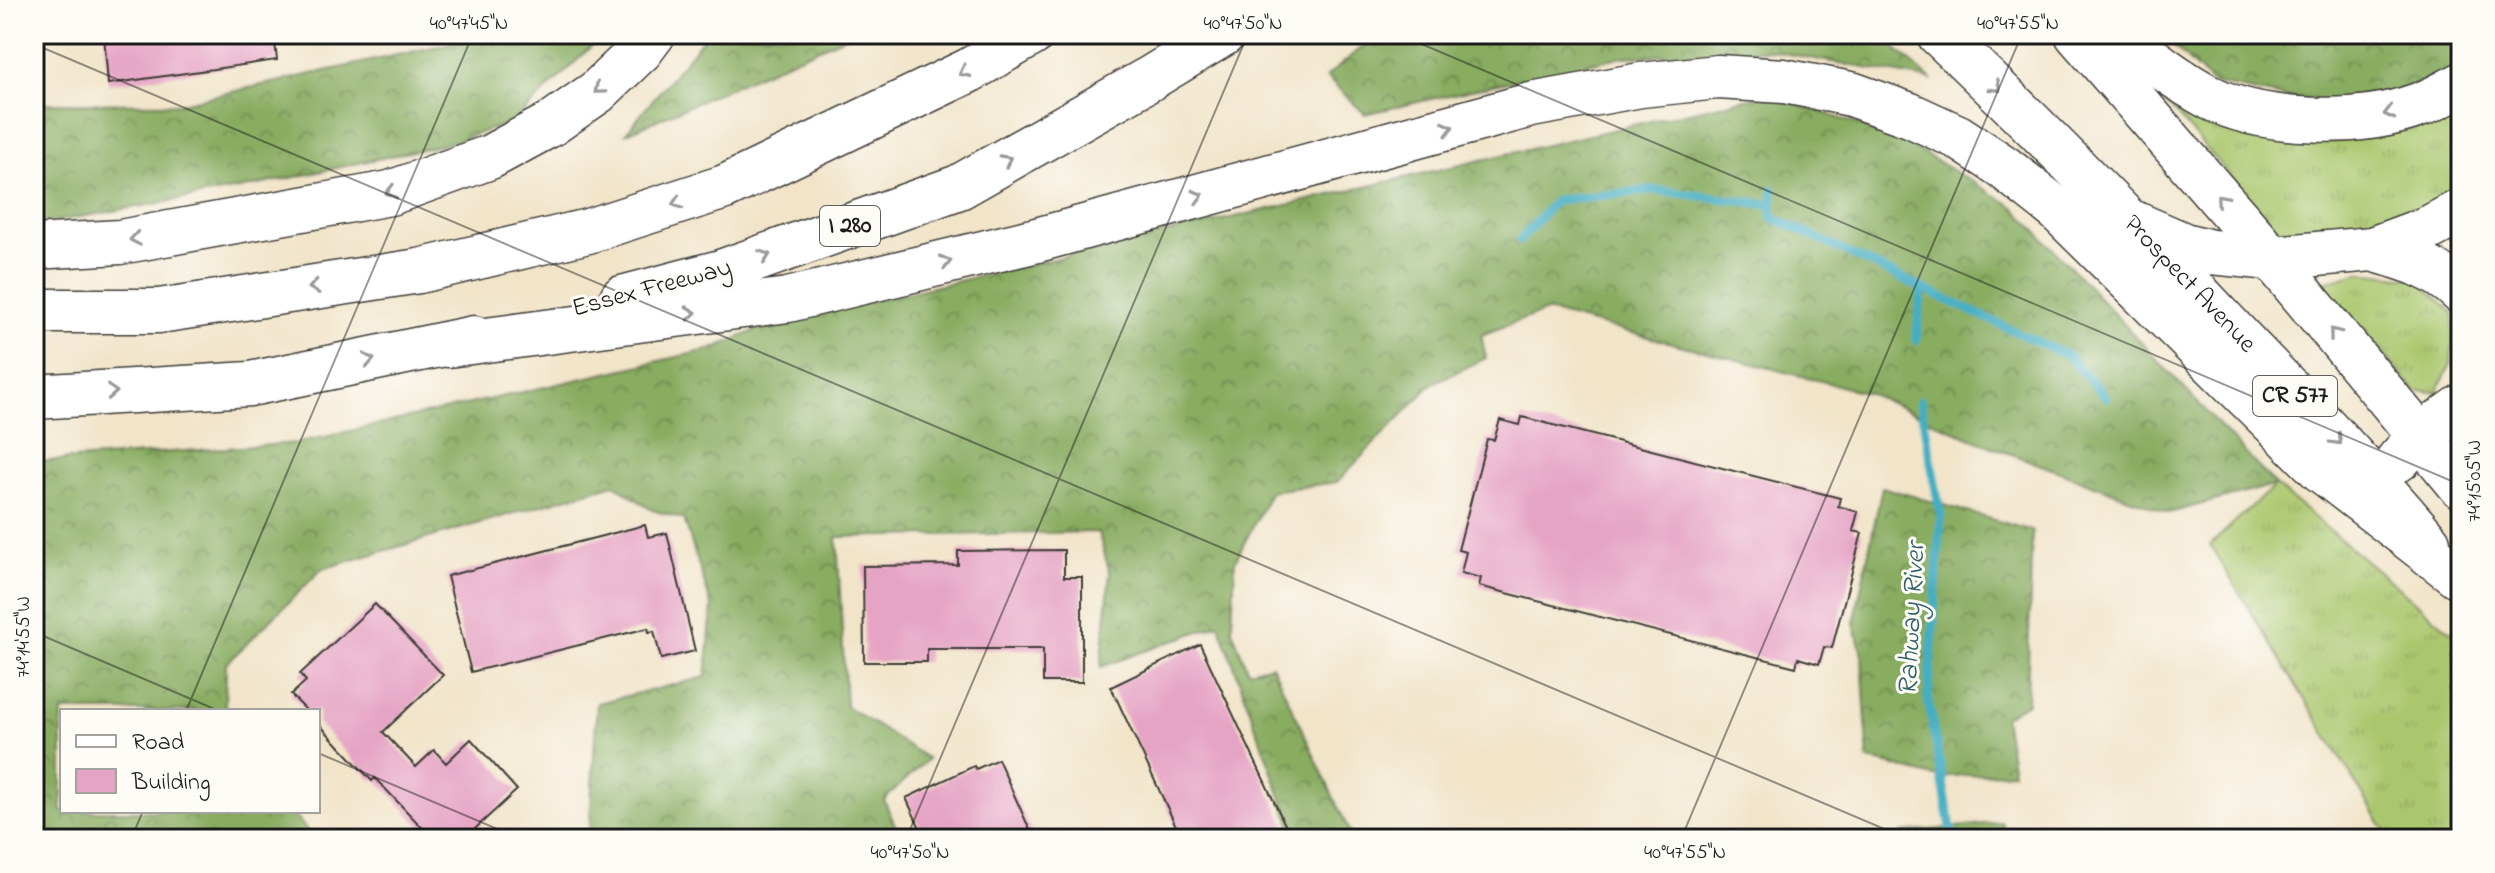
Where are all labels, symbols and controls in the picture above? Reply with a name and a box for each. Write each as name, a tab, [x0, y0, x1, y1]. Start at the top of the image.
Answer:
text: 40°47'45"N	[430, 10, 508, 39]
text: 40°47'50"N	[1203, 10, 1283, 39]
text: 40°47'55"N	[1977, 10, 2059, 39]
one-way arrow	[958, 63, 973, 78]
one-way arrow	[1986, 78, 2001, 92]
one-way arrow	[593, 80, 608, 94]
one-way arrow	[2382, 104, 2396, 121]
one-way arrow	[1441, 121, 1455, 137]
one-way arrow	[997, 154, 1012, 170]
one-way arrow	[384, 182, 398, 199]
one-way arrow	[1190, 189, 1204, 206]
one-way arrow	[2216, 193, 2230, 208]
one-way arrow	[671, 194, 684, 210]
road number: I 280	[820, 206, 880, 246]
street label: Prospect Avenue	[2114, 207, 2265, 363]
one-way arrow	[128, 230, 142, 247]
street label: Essex Freeway	[568, 249, 736, 329]
one-way arrow	[757, 249, 771, 266]
one-way arrow	[939, 254, 952, 271]
one-way arrow	[307, 278, 321, 295]
one-way arrow	[685, 305, 698, 322]
one-way arrow	[2329, 328, 2344, 342]
one-way arrow	[363, 353, 376, 370]
road number: CR 577	[2253, 376, 2337, 416]
one-way arrow	[106, 384, 119, 401]
one-way arrow	[2327, 431, 2342, 445]
text: 74°15'05"W	[2461, 440, 2490, 522]
water label: Rahway River	[1889, 538, 1938, 697]
text: 74°14'55"W	[10, 596, 39, 678]
legend	[60, 709, 320, 813]
text: Road	[132, 726, 185, 761]
text: Building	[131, 766, 211, 801]
text: 40°47'50"N	[870, 839, 950, 868]
text: 40°47'55"N	[1644, 839, 1726, 868]

